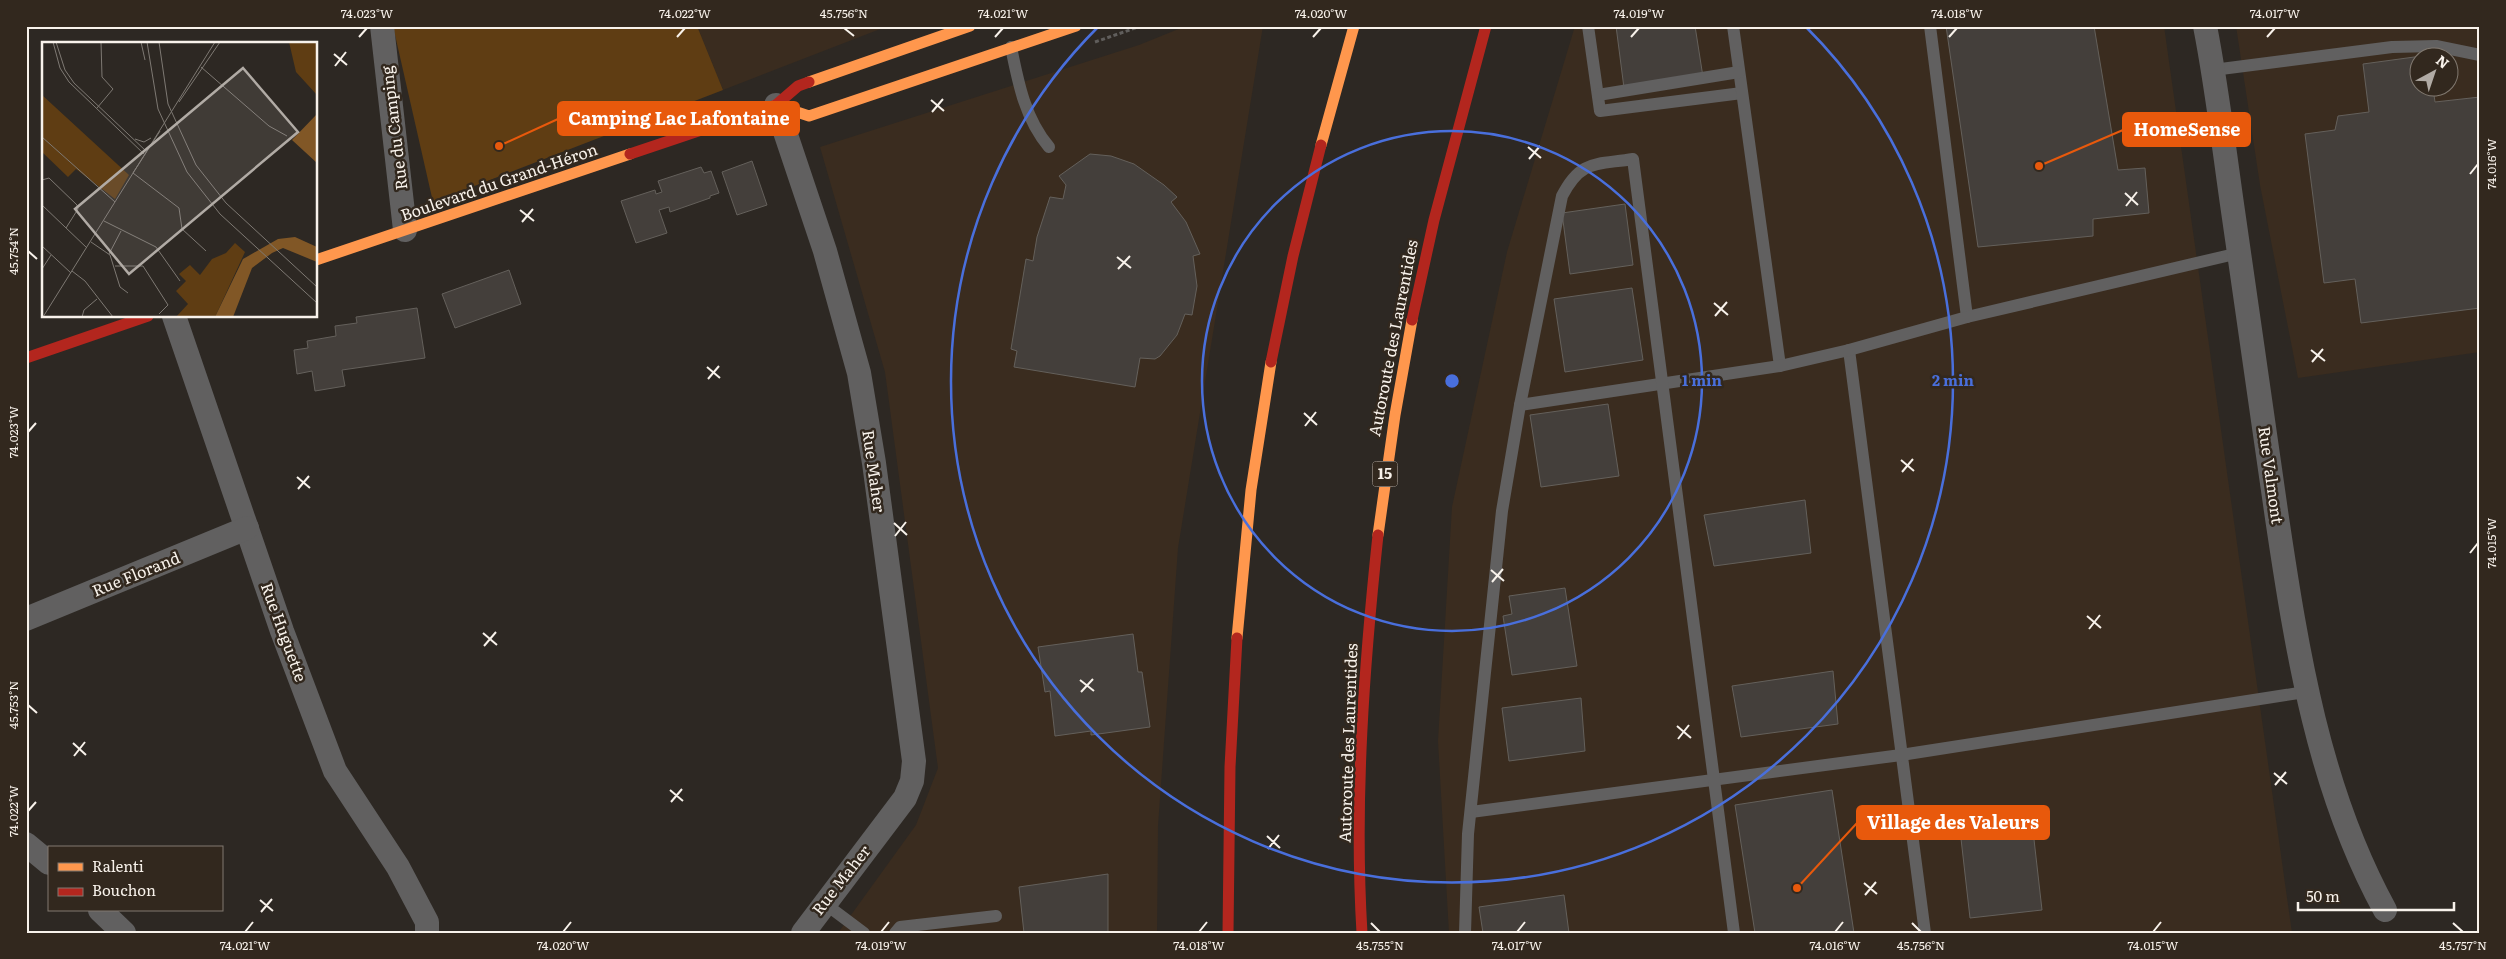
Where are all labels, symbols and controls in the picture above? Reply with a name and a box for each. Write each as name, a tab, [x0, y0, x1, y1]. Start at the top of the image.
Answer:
text: 74.023°W	[341, 4, 393, 22]
text: 74.022°W	[659, 4, 711, 22]
text: 45.756°N	[820, 4, 868, 22]
text: 74.021°W	[978, 4, 1028, 22]
text: 74.020°W	[1295, 4, 1347, 22]
text: 74.019°W	[1613, 4, 1665, 22]
text: 74.018°W	[1931, 4, 1983, 22]
text: 74.017°W	[2250, 4, 2300, 22]
inset map	[42, 42, 318, 318]
north arrow	[2408, 48, 2458, 98]
text: N	[2432, 50, 2454, 73]
street label: Rue du Camping	[373, 65, 413, 192]
callout: Camping Lac Lafontaine	[558, 102, 799, 135]
text: Camping Lac Lafontaine	[568, 104, 790, 131]
callout: HomeSense	[2123, 113, 2250, 146]
text: HomeSense	[2134, 115, 2240, 142]
street label: Boulevard du Grand-Héron	[397, 136, 601, 226]
text: 74.016°W	[2482, 138, 2500, 190]
text: 45.754°N	[4, 227, 22, 275]
street label: Autoroute des Laurentides	[1361, 237, 1423, 438]
text: 1 min	[1682, 368, 1723, 391]
text: 2 min	[1932, 368, 1975, 391]
centre of rings	[1443, 372, 1461, 390]
text: 74.023°W	[4, 406, 22, 458]
street label: Rue Valmont	[2253, 424, 2291, 526]
street label: Rue Maher	[857, 428, 893, 514]
road number: 15	[1372, 462, 1398, 486]
text: 74.015°W	[2482, 518, 2500, 568]
street label: Rue Florand	[88, 544, 183, 602]
street label: Rue Huguette	[256, 579, 314, 685]
street label: Autoroute des Laurentides	[1332, 643, 1362, 843]
text: 45.753°N	[4, 681, 22, 729]
text: 74.022°W	[4, 785, 22, 837]
callout: Village des Valeurs	[1857, 806, 2049, 839]
text: Village des Valeurs	[1867, 808, 2039, 835]
street label: Rue Maher	[805, 839, 876, 920]
legend	[48, 846, 222, 912]
text: Ralenti	[92, 854, 144, 877]
text: Bouchon	[92, 878, 156, 901]
scale bar	[2298, 879, 2455, 911]
text: 50 m	[2306, 884, 2340, 907]
text: 74.021°W	[220, 936, 270, 954]
text: 74.020°W	[537, 936, 589, 954]
text: 74.019°W	[855, 936, 907, 954]
text: 74.018°W	[1173, 936, 1225, 954]
text: 45.755°N	[1356, 936, 1404, 954]
text: 74.017°W	[1492, 936, 1542, 954]
text: 74.016°W	[1809, 936, 1861, 954]
text: 45.756°N	[1897, 936, 1945, 954]
text: 74.015°W	[2128, 936, 2178, 954]
text: 45.757°N	[2439, 936, 2487, 954]

